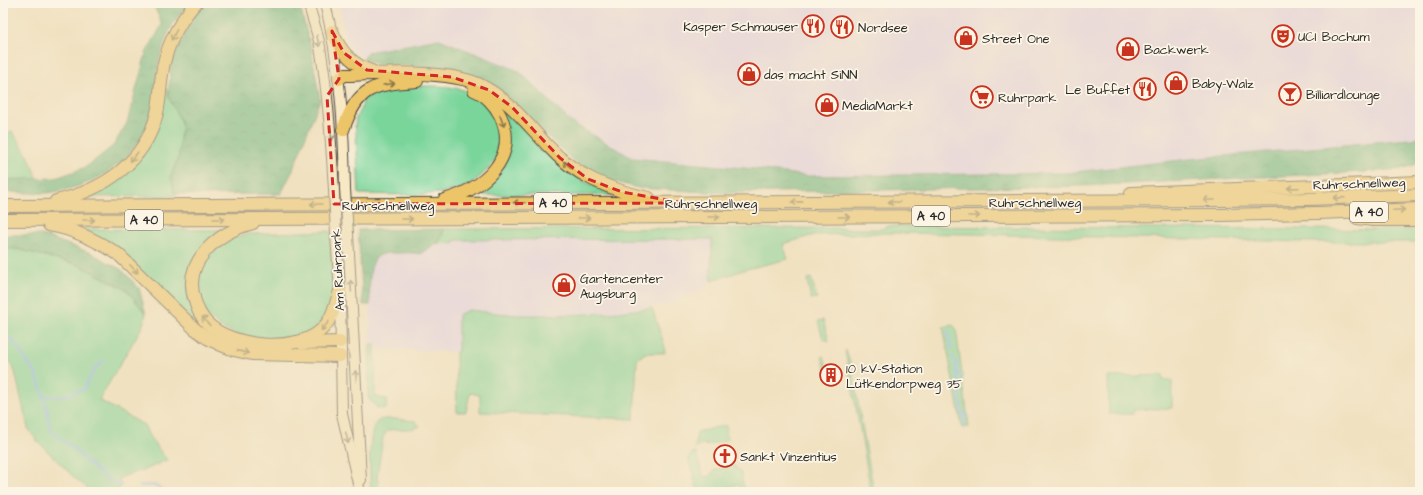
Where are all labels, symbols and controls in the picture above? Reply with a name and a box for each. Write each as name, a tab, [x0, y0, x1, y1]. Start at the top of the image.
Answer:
restaurant icon: Kasper Schmauser	[800, 13, 826, 39]
restaurant icon: Nordsee	[829, 14, 855, 40]
place label: Kasper Schmauser	[683, 18, 798, 36]
place label: Nordsee	[858, 19, 908, 37]
theatre icon: UCI Bochum	[1270, 23, 1296, 49]
shop icon: Street One	[953, 25, 979, 51]
place label: UCI Bochum	[1298, 28, 1370, 46]
one-way arrow	[170, 29, 178, 41]
place label: Street One	[982, 30, 1050, 48]
one-way arrow	[315, 34, 323, 47]
shop icon: Backwerk	[1115, 36, 1141, 62]
place label: Backwerk	[1144, 41, 1209, 59]
shop icon: das macht SiNN	[736, 61, 762, 87]
place label: das macht SiNN	[764, 66, 858, 84]
shop icon: Baby-Walz	[1163, 70, 1189, 96]
place label: Baby-Walz	[1192, 75, 1254, 94]
restaurant icon: Le Buffet	[1132, 76, 1158, 102]
one-way arrow	[382, 80, 395, 88]
place label: Le Buffet	[1065, 81, 1131, 99]
bar icon: Billiardlounge	[1277, 81, 1303, 107]
supermarket icon: Ruhrpark	[969, 84, 995, 110]
place label: Billiardlounge	[1306, 86, 1380, 105]
place label: Ruhrpark	[998, 89, 1057, 107]
shop icon: MediaMarkt	[814, 92, 840, 118]
place label: MediaMarkt	[842, 97, 914, 115]
one-way arrow	[499, 114, 506, 127]
one-way arrow	[327, 128, 334, 141]
one-way arrow	[130, 151, 138, 162]
one-way arrow	[563, 161, 574, 170]
street label: Ruhrschnellweg	[1312, 173, 1406, 196]
one-way arrow	[1287, 184, 1300, 191]
road number: A 40	[534, 193, 572, 213]
street label: Ruhrschnellweg	[989, 194, 1082, 213]
street label: Ruhrschnellweg	[665, 195, 758, 214]
one-way arrow	[1333, 195, 1346, 202]
one-way arrow	[1203, 196, 1216, 204]
street label: Ruhrschnellweg	[342, 197, 435, 216]
one-way arrow	[791, 198, 804, 206]
one-way arrow	[888, 198, 901, 206]
one-way arrow	[513, 199, 526, 207]
one-way arrow	[310, 200, 323, 208]
road number: A 40	[1350, 202, 1388, 222]
road number: A 40	[912, 206, 950, 226]
one-way arrow	[1392, 207, 1405, 214]
road number: A 40	[125, 210, 163, 230]
one-way arrow	[967, 212, 980, 220]
one-way arrow	[707, 213, 720, 221]
one-way arrow	[837, 213, 850, 221]
one-way arrow	[577, 214, 590, 222]
one-way arrow	[212, 215, 225, 223]
one-way arrow	[400, 215, 413, 223]
one-way arrow	[82, 216, 95, 224]
street label: Am Ruhrpark	[327, 228, 349, 311]
one-way arrow	[129, 264, 139, 274]
place label: Gartencenter Augsburg	[580, 270, 663, 304]
shop icon: Gartencenter Augsburg	[551, 272, 577, 298]
one-way arrow	[347, 280, 354, 293]
one-way arrow	[202, 315, 211, 326]
one-way arrow	[320, 321, 329, 331]
one-way arrow	[237, 349, 250, 357]
place label: 10 kV-Station Lütkendorpweg 35	[846, 360, 962, 394]
building icon: 10 kV-Station Lütkendorpweg 35	[818, 362, 844, 388]
one-way arrow	[353, 370, 360, 383]
one-way arrow	[343, 431, 351, 444]
church icon: Sankt Vinzentius	[712, 443, 738, 469]
place label: Sankt Vinzentius	[740, 448, 837, 466]

